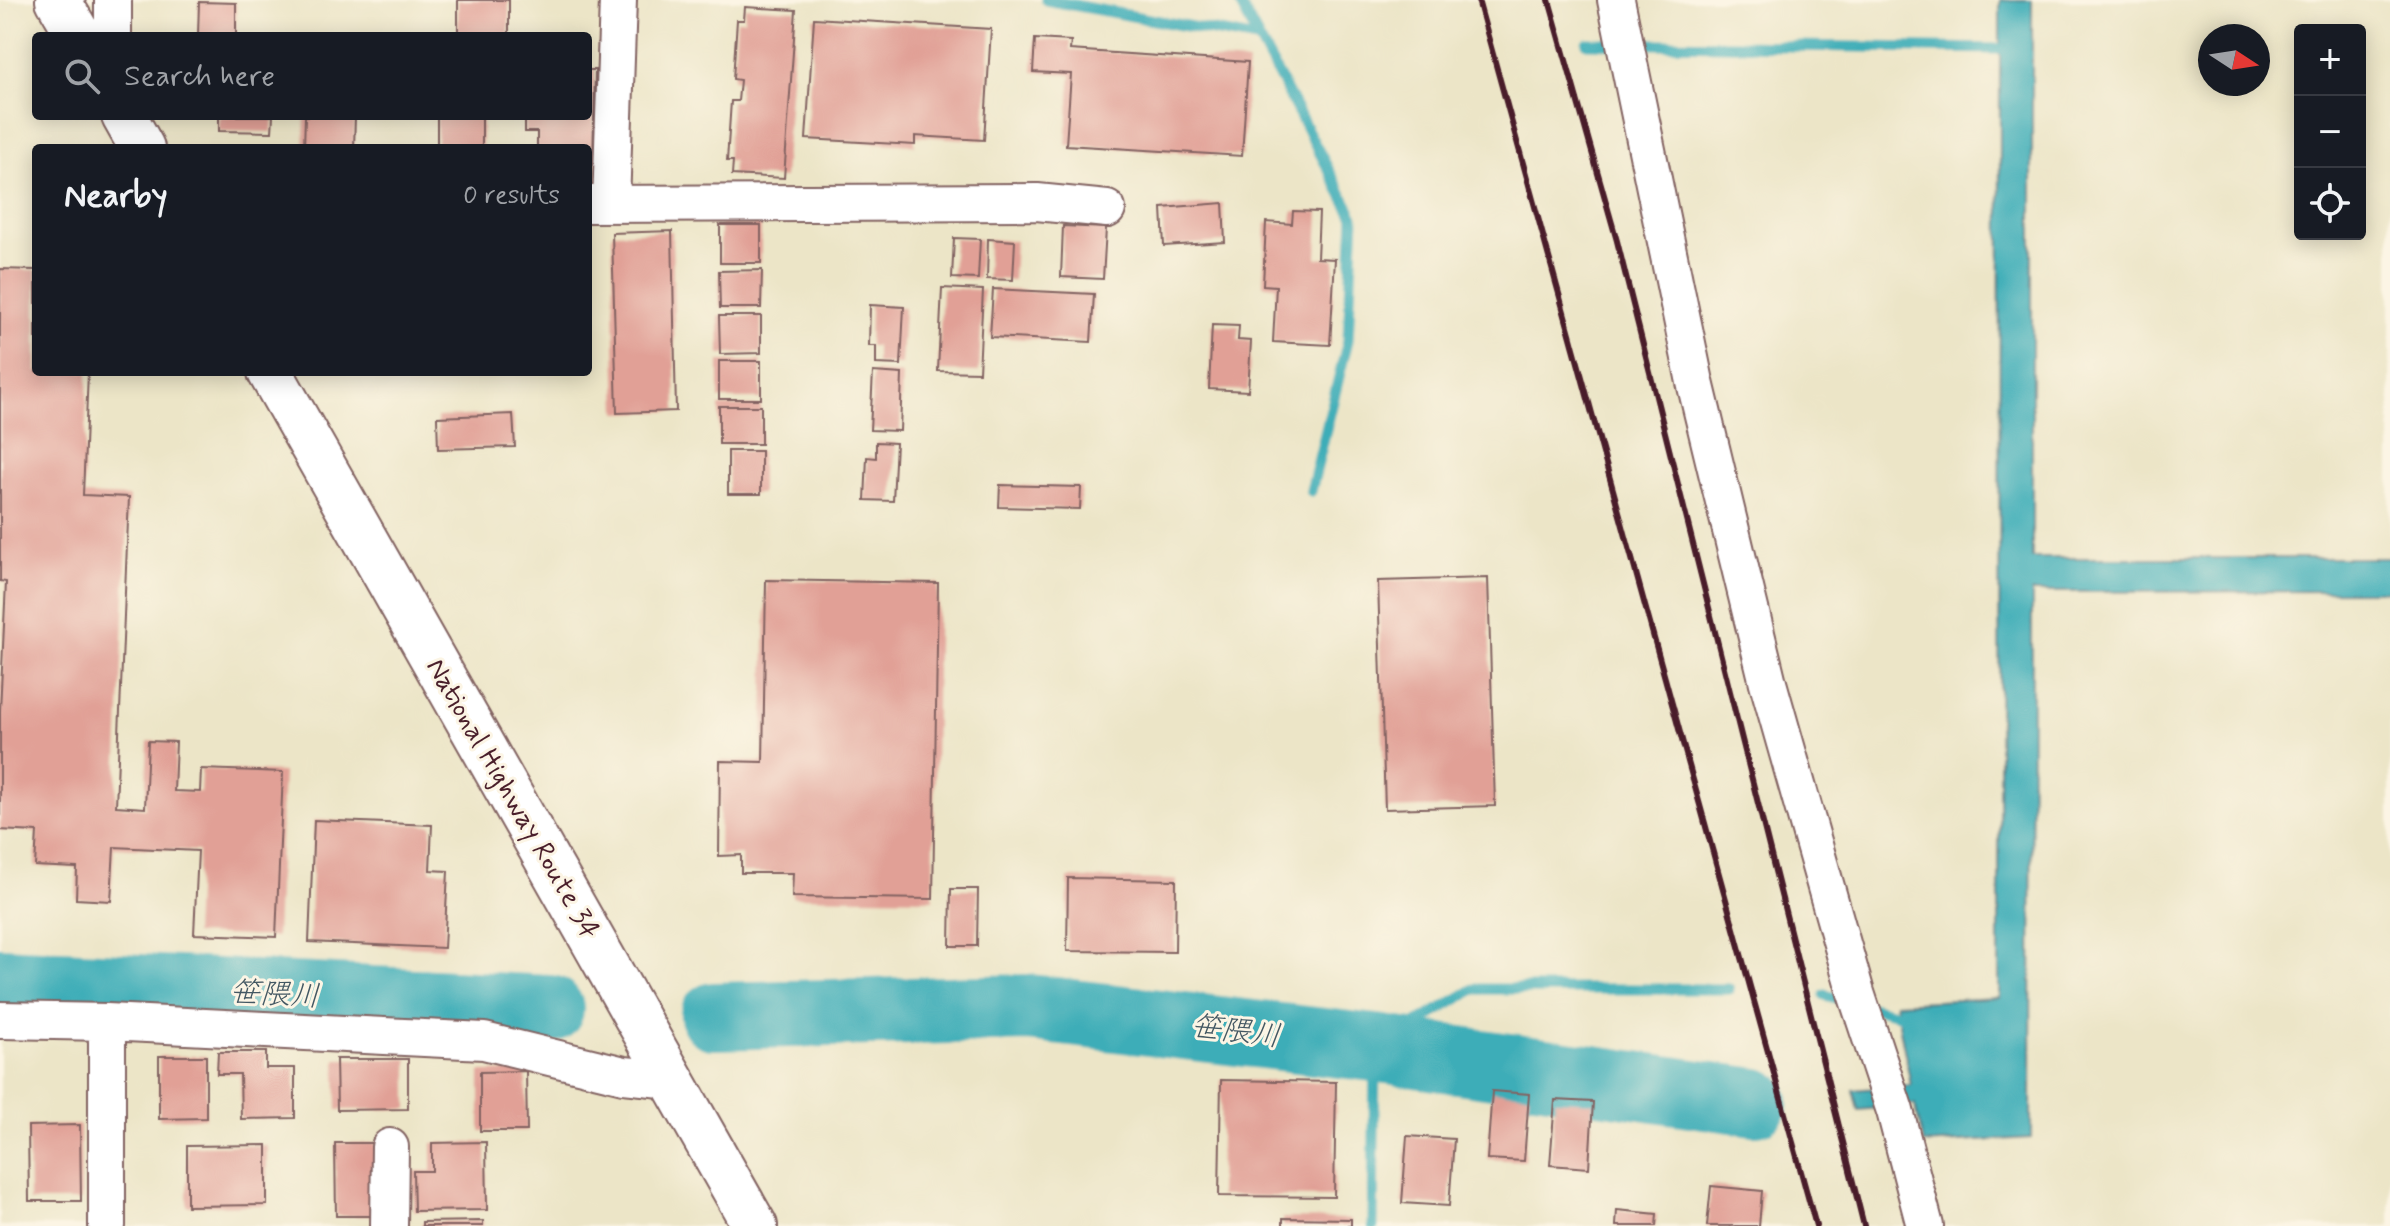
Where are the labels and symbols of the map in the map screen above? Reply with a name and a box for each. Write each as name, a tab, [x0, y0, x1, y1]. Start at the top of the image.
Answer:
north arrow	[2198, 24, 2270, 96]
street label: National Highway Route 34	[416, 652, 608, 946]
water label: 笹隈川	[229, 973, 321, 1017]
water label: 笹隈川	[1189, 1007, 1283, 1057]

